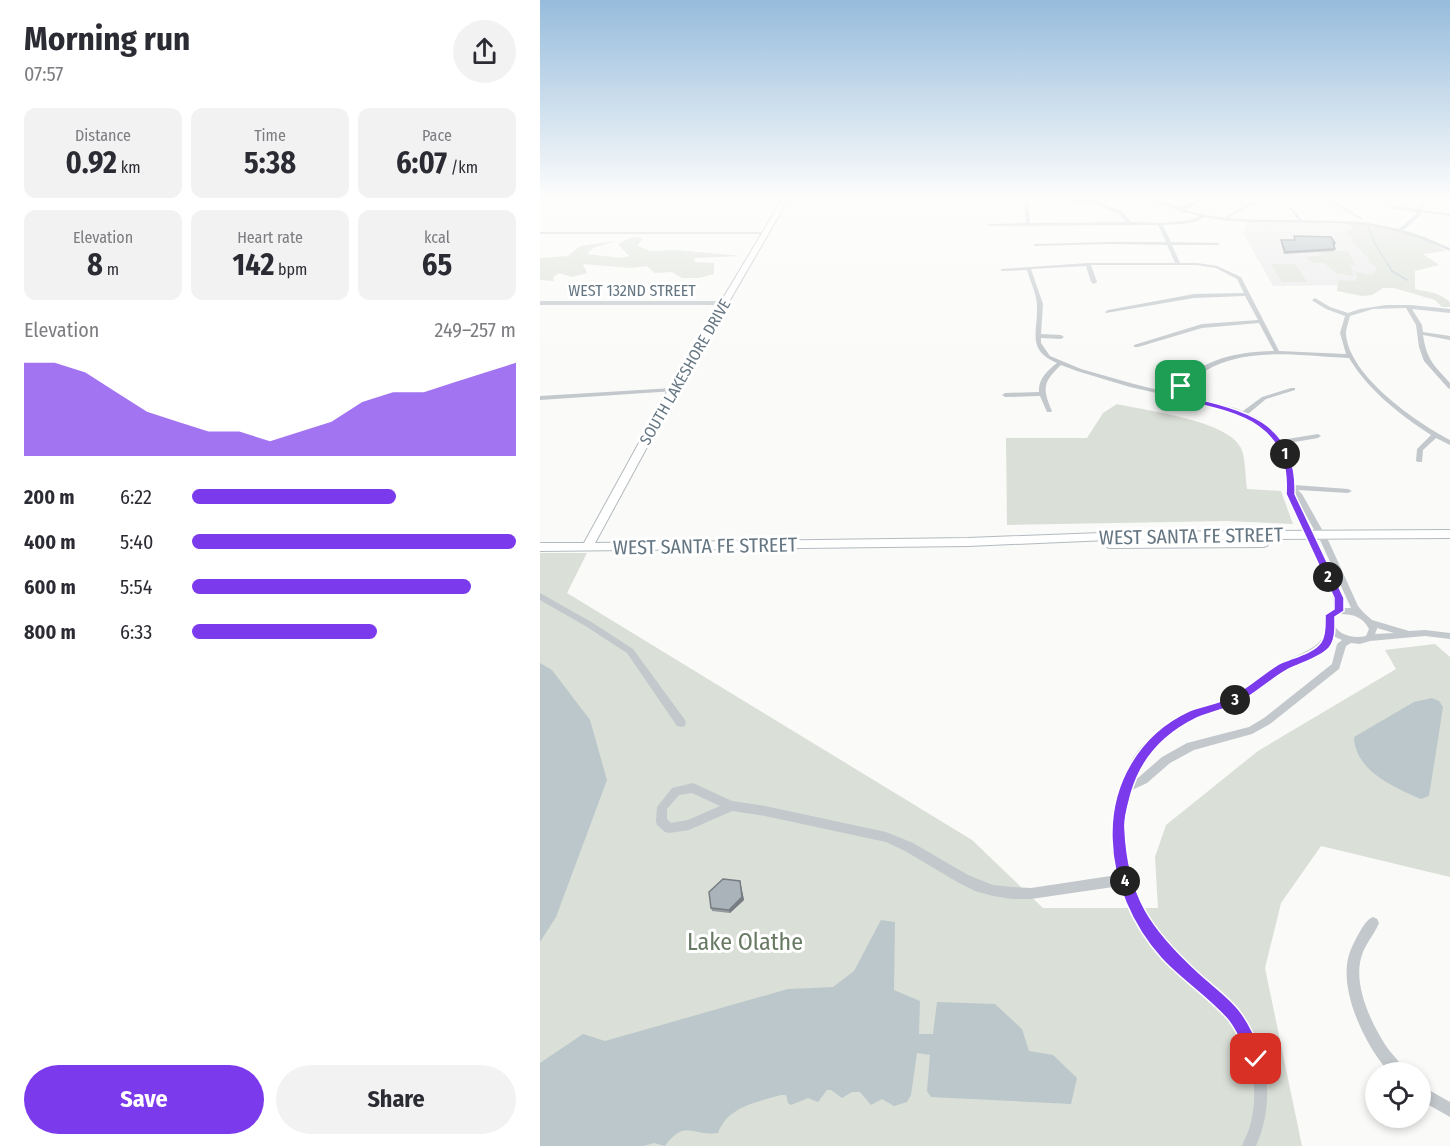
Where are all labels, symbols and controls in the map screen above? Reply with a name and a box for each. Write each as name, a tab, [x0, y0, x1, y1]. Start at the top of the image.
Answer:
text: Morning run	[24, 19, 190, 59]
button: share	[453, 20, 516, 83]
text: 07:57	[24, 62, 63, 86]
text: Distance	[75, 126, 131, 145]
text: Time	[254, 126, 286, 145]
text: Pace	[422, 126, 452, 145]
text: 0.92	[65, 145, 117, 181]
text: 5:38	[244, 145, 296, 181]
text: 6:07	[396, 145, 447, 181]
text: km	[117, 158, 141, 177]
text: /km	[447, 158, 478, 177]
text: Elevation	[73, 228, 133, 247]
text: Heart rate	[237, 228, 303, 247]
text: kcal	[424, 228, 450, 247]
text: 8	[87, 247, 103, 283]
text: 142	[233, 247, 274, 283]
text: 65	[422, 247, 452, 283]
text: m	[103, 260, 119, 279]
text: bpm	[274, 260, 307, 279]
street label: WEST 132ND STREET	[568, 281, 696, 300]
street label: SOUTH LAKESHORE DRIVE	[635, 296, 735, 448]
text: Elevation	[24, 318, 99, 342]
text: 249–257 m	[435, 318, 516, 342]
pin	[1155, 360, 1206, 411]
icon: arrive	[1164, 369, 1197, 402]
pin: 1	[1270, 439, 1300, 469]
text: 1	[1282, 444, 1288, 463]
text: 200 m	[24, 485, 75, 509]
text: 6:22	[120, 485, 152, 509]
street label: WEST SANTA FE STREET	[1099, 522, 1284, 550]
text: 400 m	[24, 530, 76, 554]
text: 5:40	[120, 530, 153, 554]
street label: WEST SANTA FE STREET	[613, 532, 798, 560]
pin: 2	[1313, 562, 1343, 592]
text: 2	[1324, 567, 1332, 586]
text: 600 m	[24, 575, 76, 599]
text: 5:54	[120, 575, 152, 599]
text: 800 m	[24, 620, 76, 644]
text: 6:33	[120, 620, 152, 644]
pin: 3	[1220, 685, 1250, 715]
text: 3	[1231, 690, 1239, 709]
pin: 4	[1110, 866, 1140, 896]
text: 4	[1121, 871, 1129, 890]
park label: Lake Olathe	[687, 928, 803, 956]
pin	[1230, 1033, 1281, 1084]
icon: check	[1239, 1042, 1272, 1075]
map controls	[1365, 1062, 1431, 1128]
button: locate	[1365, 1062, 1431, 1128]
button: Save	[24, 1065, 264, 1134]
button: Share	[276, 1065, 516, 1134]

